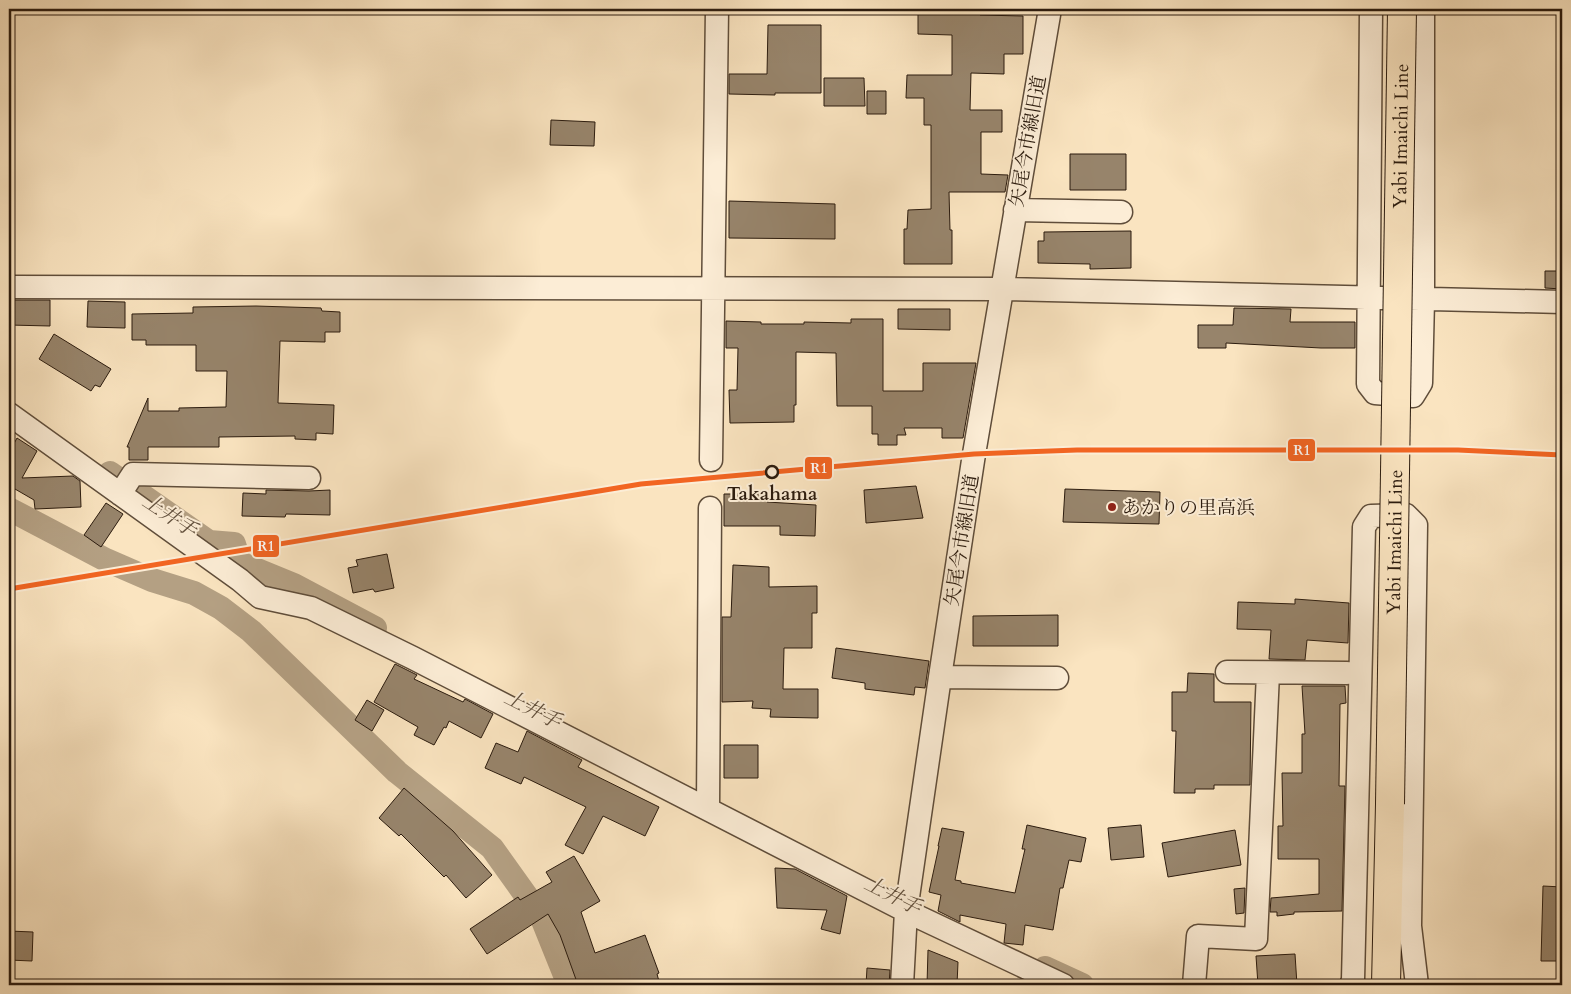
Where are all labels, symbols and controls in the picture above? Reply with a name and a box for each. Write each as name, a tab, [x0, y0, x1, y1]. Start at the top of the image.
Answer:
street label: Yabi Imaichi Line	[1387, 63, 1415, 209]
street label: 矢尾今市線旧道	[1004, 73, 1052, 209]
line badge: R1	[1287, 438, 1316, 462]
text: R1	[1293, 441, 1311, 460]
line badge: R1	[804, 456, 833, 480]
text: R1	[810, 459, 828, 478]
marker: Takahama	[765, 465, 779, 479]
street label: Yabi Imaichi Line	[1381, 469, 1409, 615]
street label: 矢尾今市線旧道	[939, 472, 985, 608]
place label: Takahama	[727, 481, 818, 507]
water label: 上井手	[137, 487, 204, 545]
place label: あかりの里高浜	[1122, 495, 1255, 521]
marker: あかりの里高浜	[1106, 501, 1118, 513]
line badge: R1	[252, 534, 280, 558]
text: R1	[257, 537, 275, 556]
water label: 上井手	[500, 684, 567, 736]
water label: 上井手	[860, 870, 927, 922]

